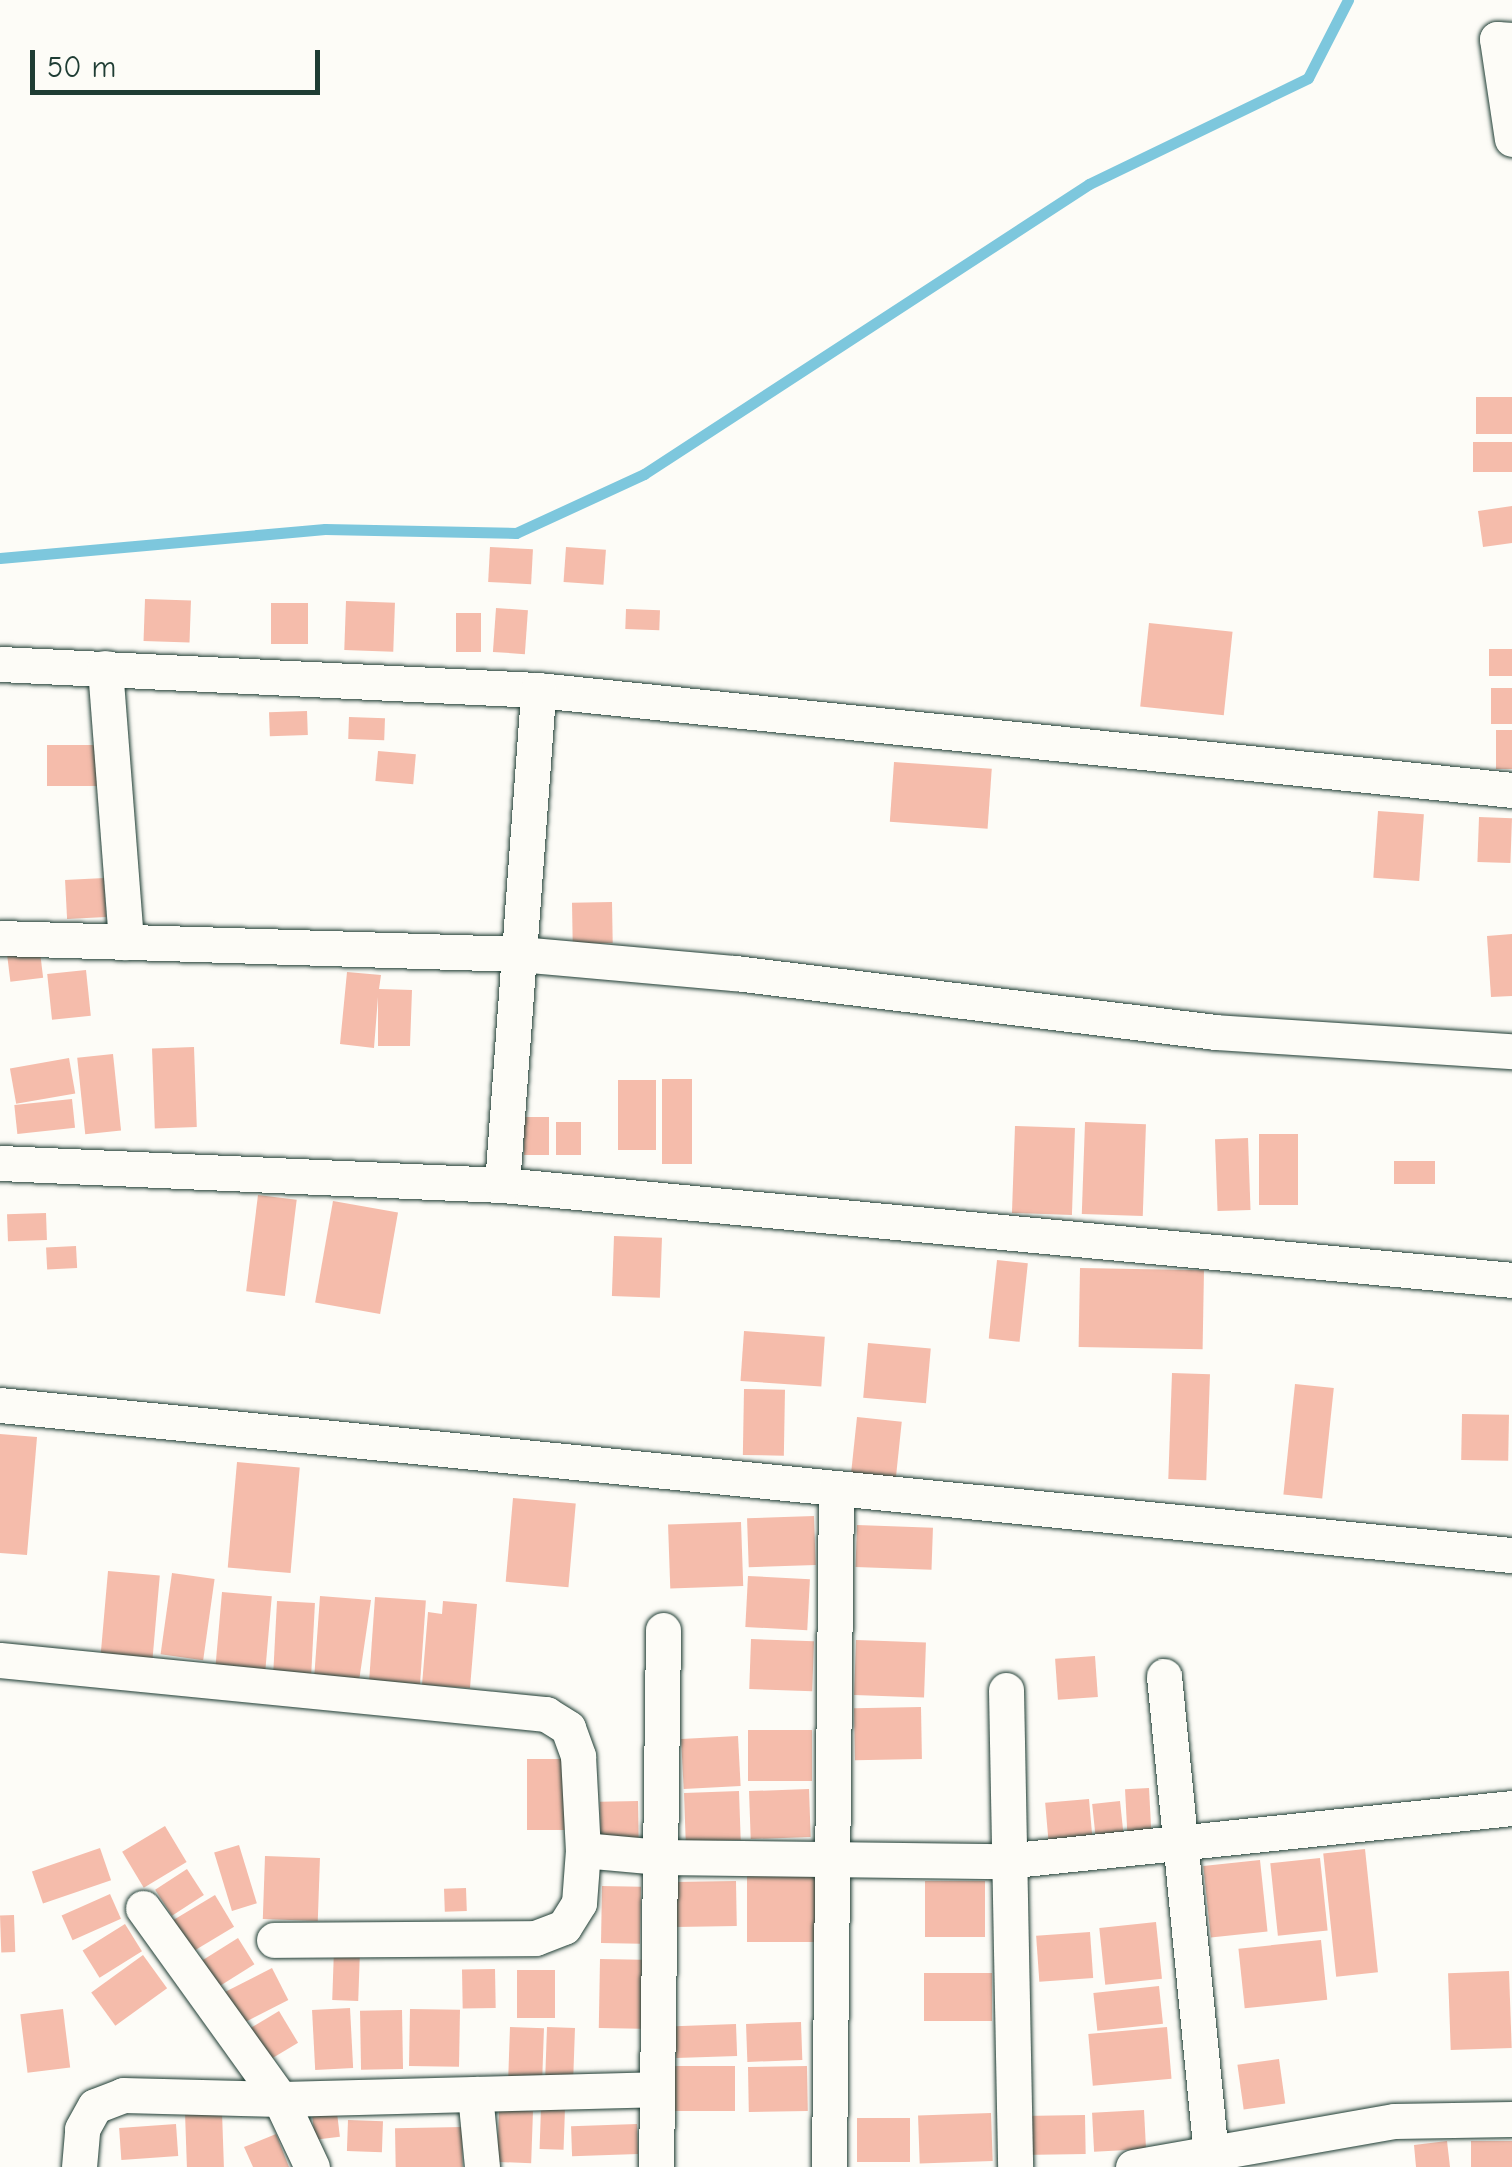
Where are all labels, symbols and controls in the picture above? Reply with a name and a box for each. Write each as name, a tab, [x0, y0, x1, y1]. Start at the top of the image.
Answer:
scale bar	[35, 30, 325, 92]
text: 50 m	[47, 50, 116, 85]

